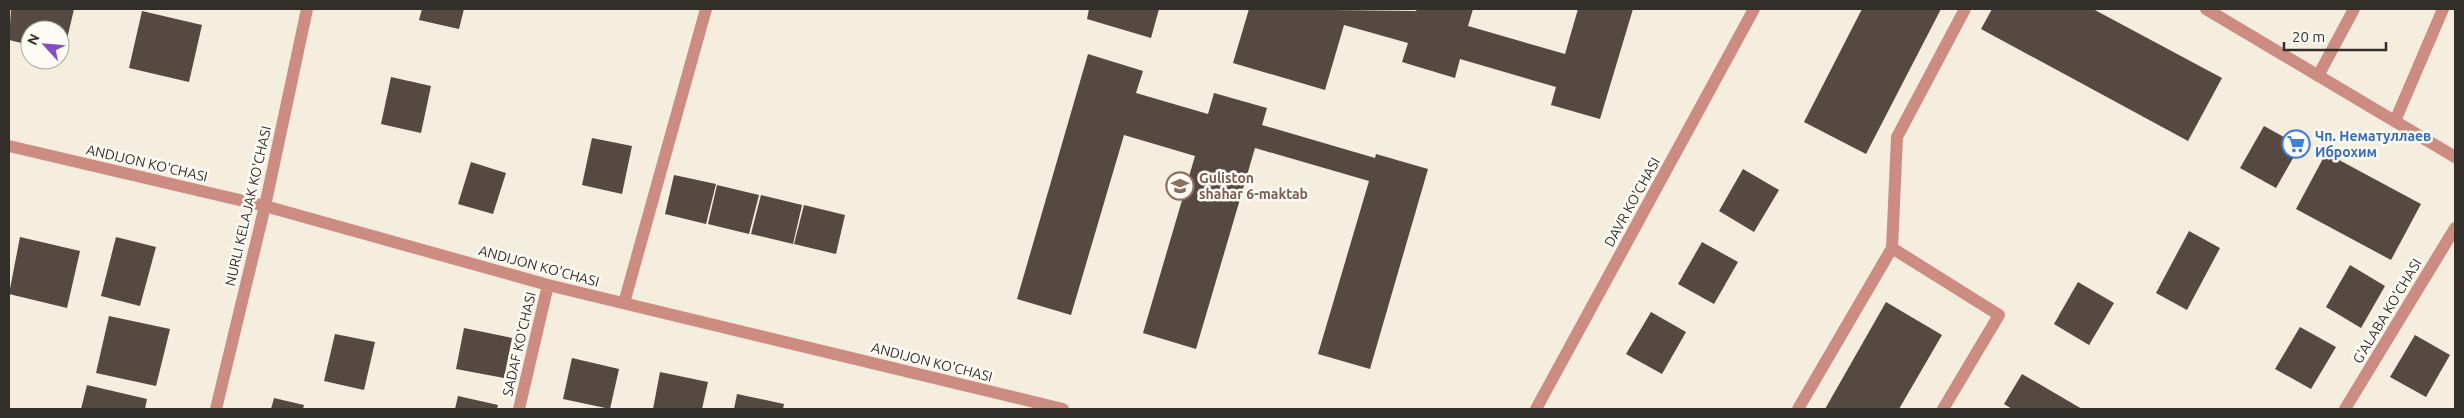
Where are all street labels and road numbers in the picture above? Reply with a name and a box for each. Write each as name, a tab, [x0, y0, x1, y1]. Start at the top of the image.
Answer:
street label: NURLI KELAJAK KO'CHASI	[222, 124, 274, 288]
street label: ANDIJON KO'CHASI	[85, 141, 209, 185]
street label: DAVR KO'CHASI	[1601, 155, 1663, 249]
street label: ANDIJON KO'CHASI	[477, 242, 601, 290]
street label: G'ALABA KO'CHASI	[2349, 256, 2425, 366]
street label: SADAF KO'CHASI	[499, 290, 539, 398]
street label: ANDIJON KO'CHASI	[870, 339, 994, 385]

